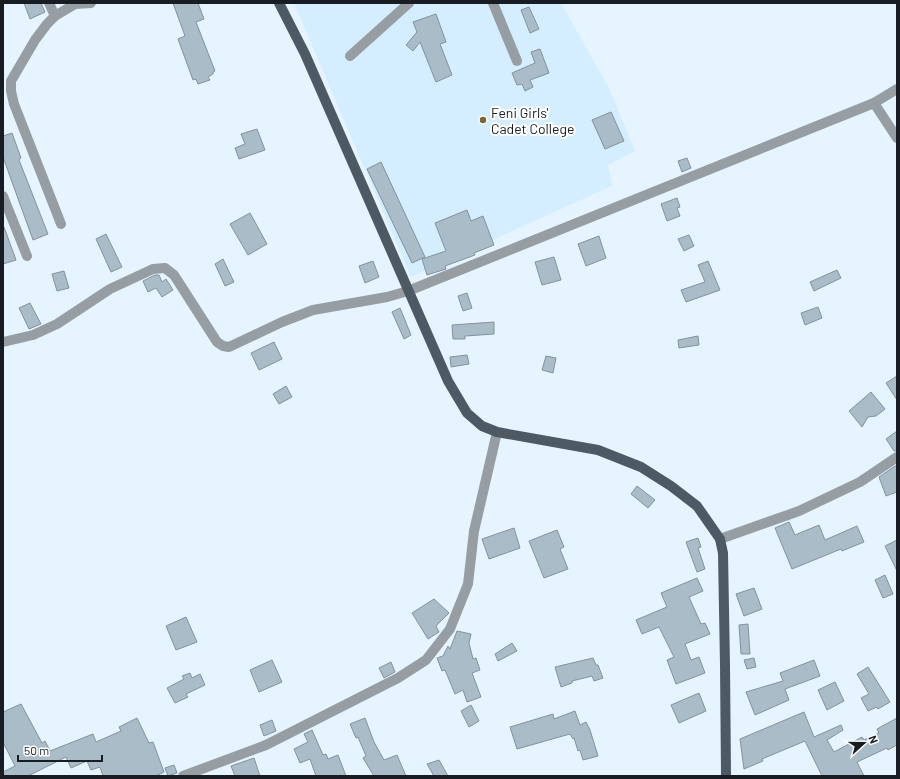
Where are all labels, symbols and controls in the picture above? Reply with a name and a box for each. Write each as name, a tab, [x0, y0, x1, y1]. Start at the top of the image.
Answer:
place label: Feni Girls' Cadet College	[491, 104, 574, 137]
marker: Feni Girls' Cadet College	[478, 115, 488, 125]
north arrow	[844, 723, 884, 763]
text: N	[866, 733, 881, 745]
scale bar	[18, 737, 102, 763]
text: 50 m	[24, 743, 49, 757]

